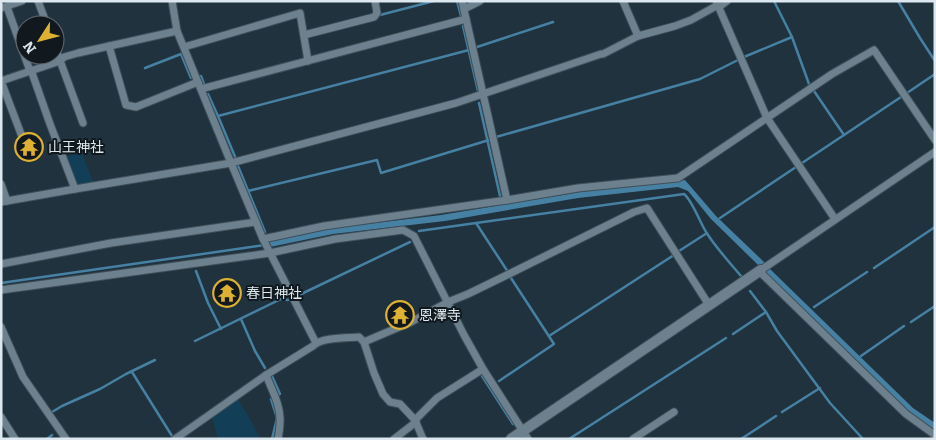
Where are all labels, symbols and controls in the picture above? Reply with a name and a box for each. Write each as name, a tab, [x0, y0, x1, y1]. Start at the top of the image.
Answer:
north arrow	[15, 15, 65, 65]
text: N	[20, 38, 40, 57]
temple icon: 山王神社	[14, 132, 44, 162]
place label: 山王神社	[48, 139, 104, 156]
temple icon: 春日神社	[212, 278, 242, 308]
place label: 春日神社	[246, 285, 302, 302]
temple icon: 恩澤寺	[385, 300, 415, 330]
place label: 恩澤寺	[419, 307, 461, 324]

